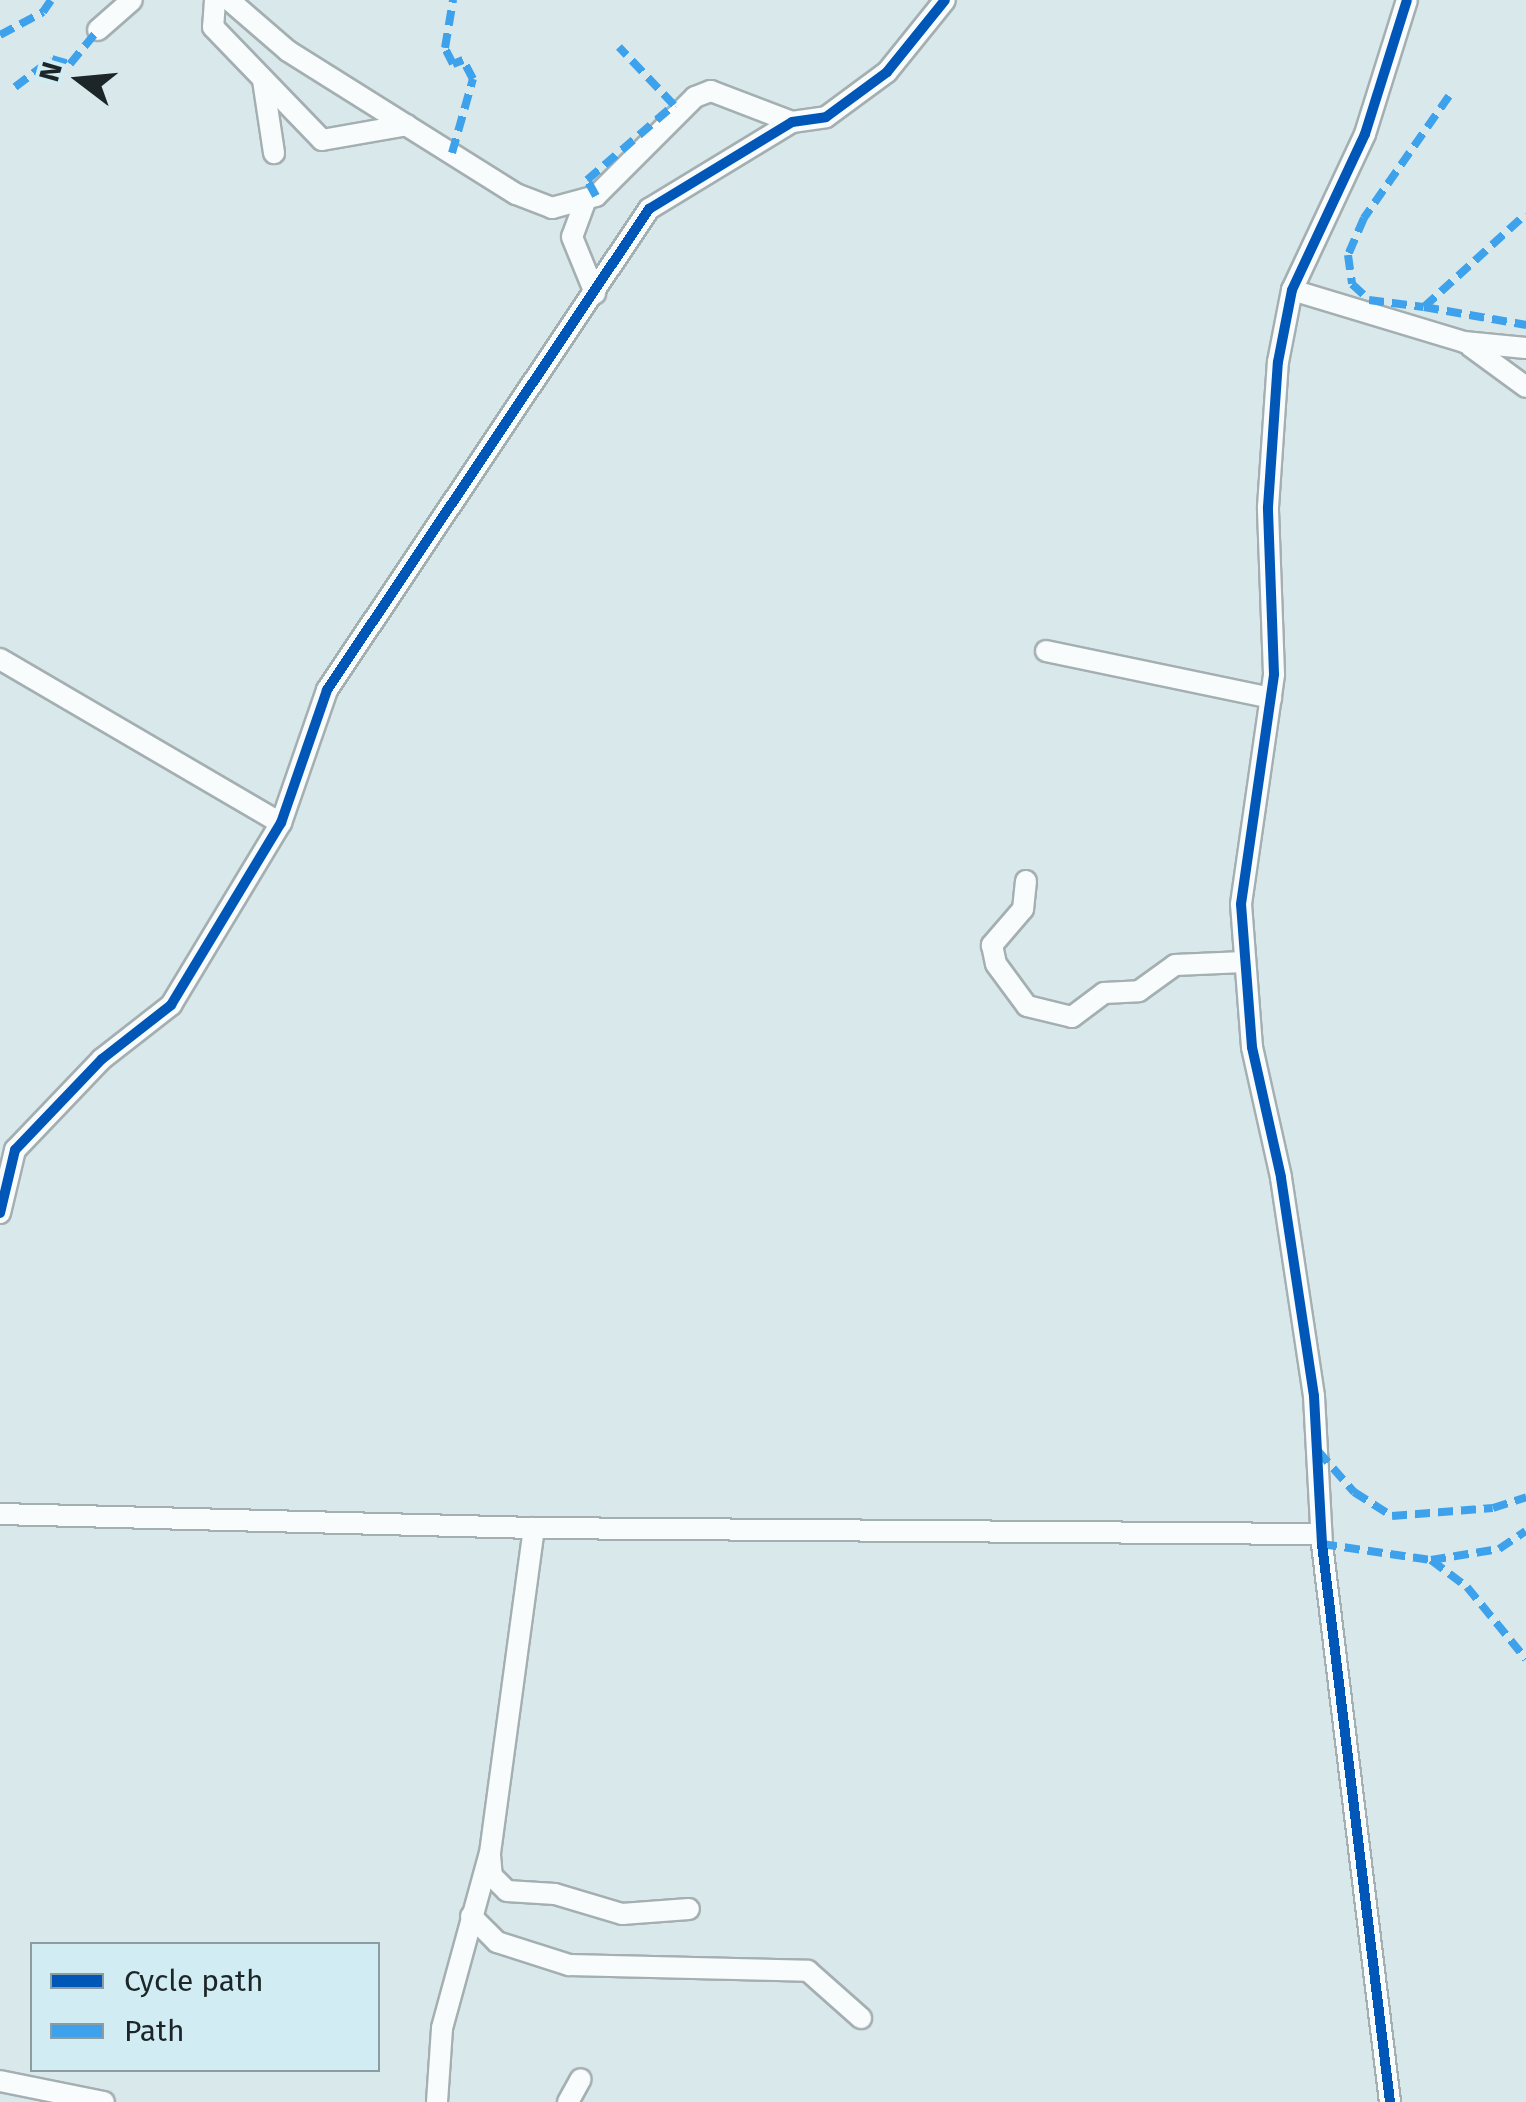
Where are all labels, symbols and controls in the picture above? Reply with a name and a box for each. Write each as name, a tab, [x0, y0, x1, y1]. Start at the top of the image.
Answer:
north arrow	[30, 30, 130, 130]
text: N	[32, 58, 69, 85]
legend	[30, 1942, 380, 2072]
text: Cycle path	[124, 1963, 263, 1999]
text: Path	[124, 2013, 185, 2049]

